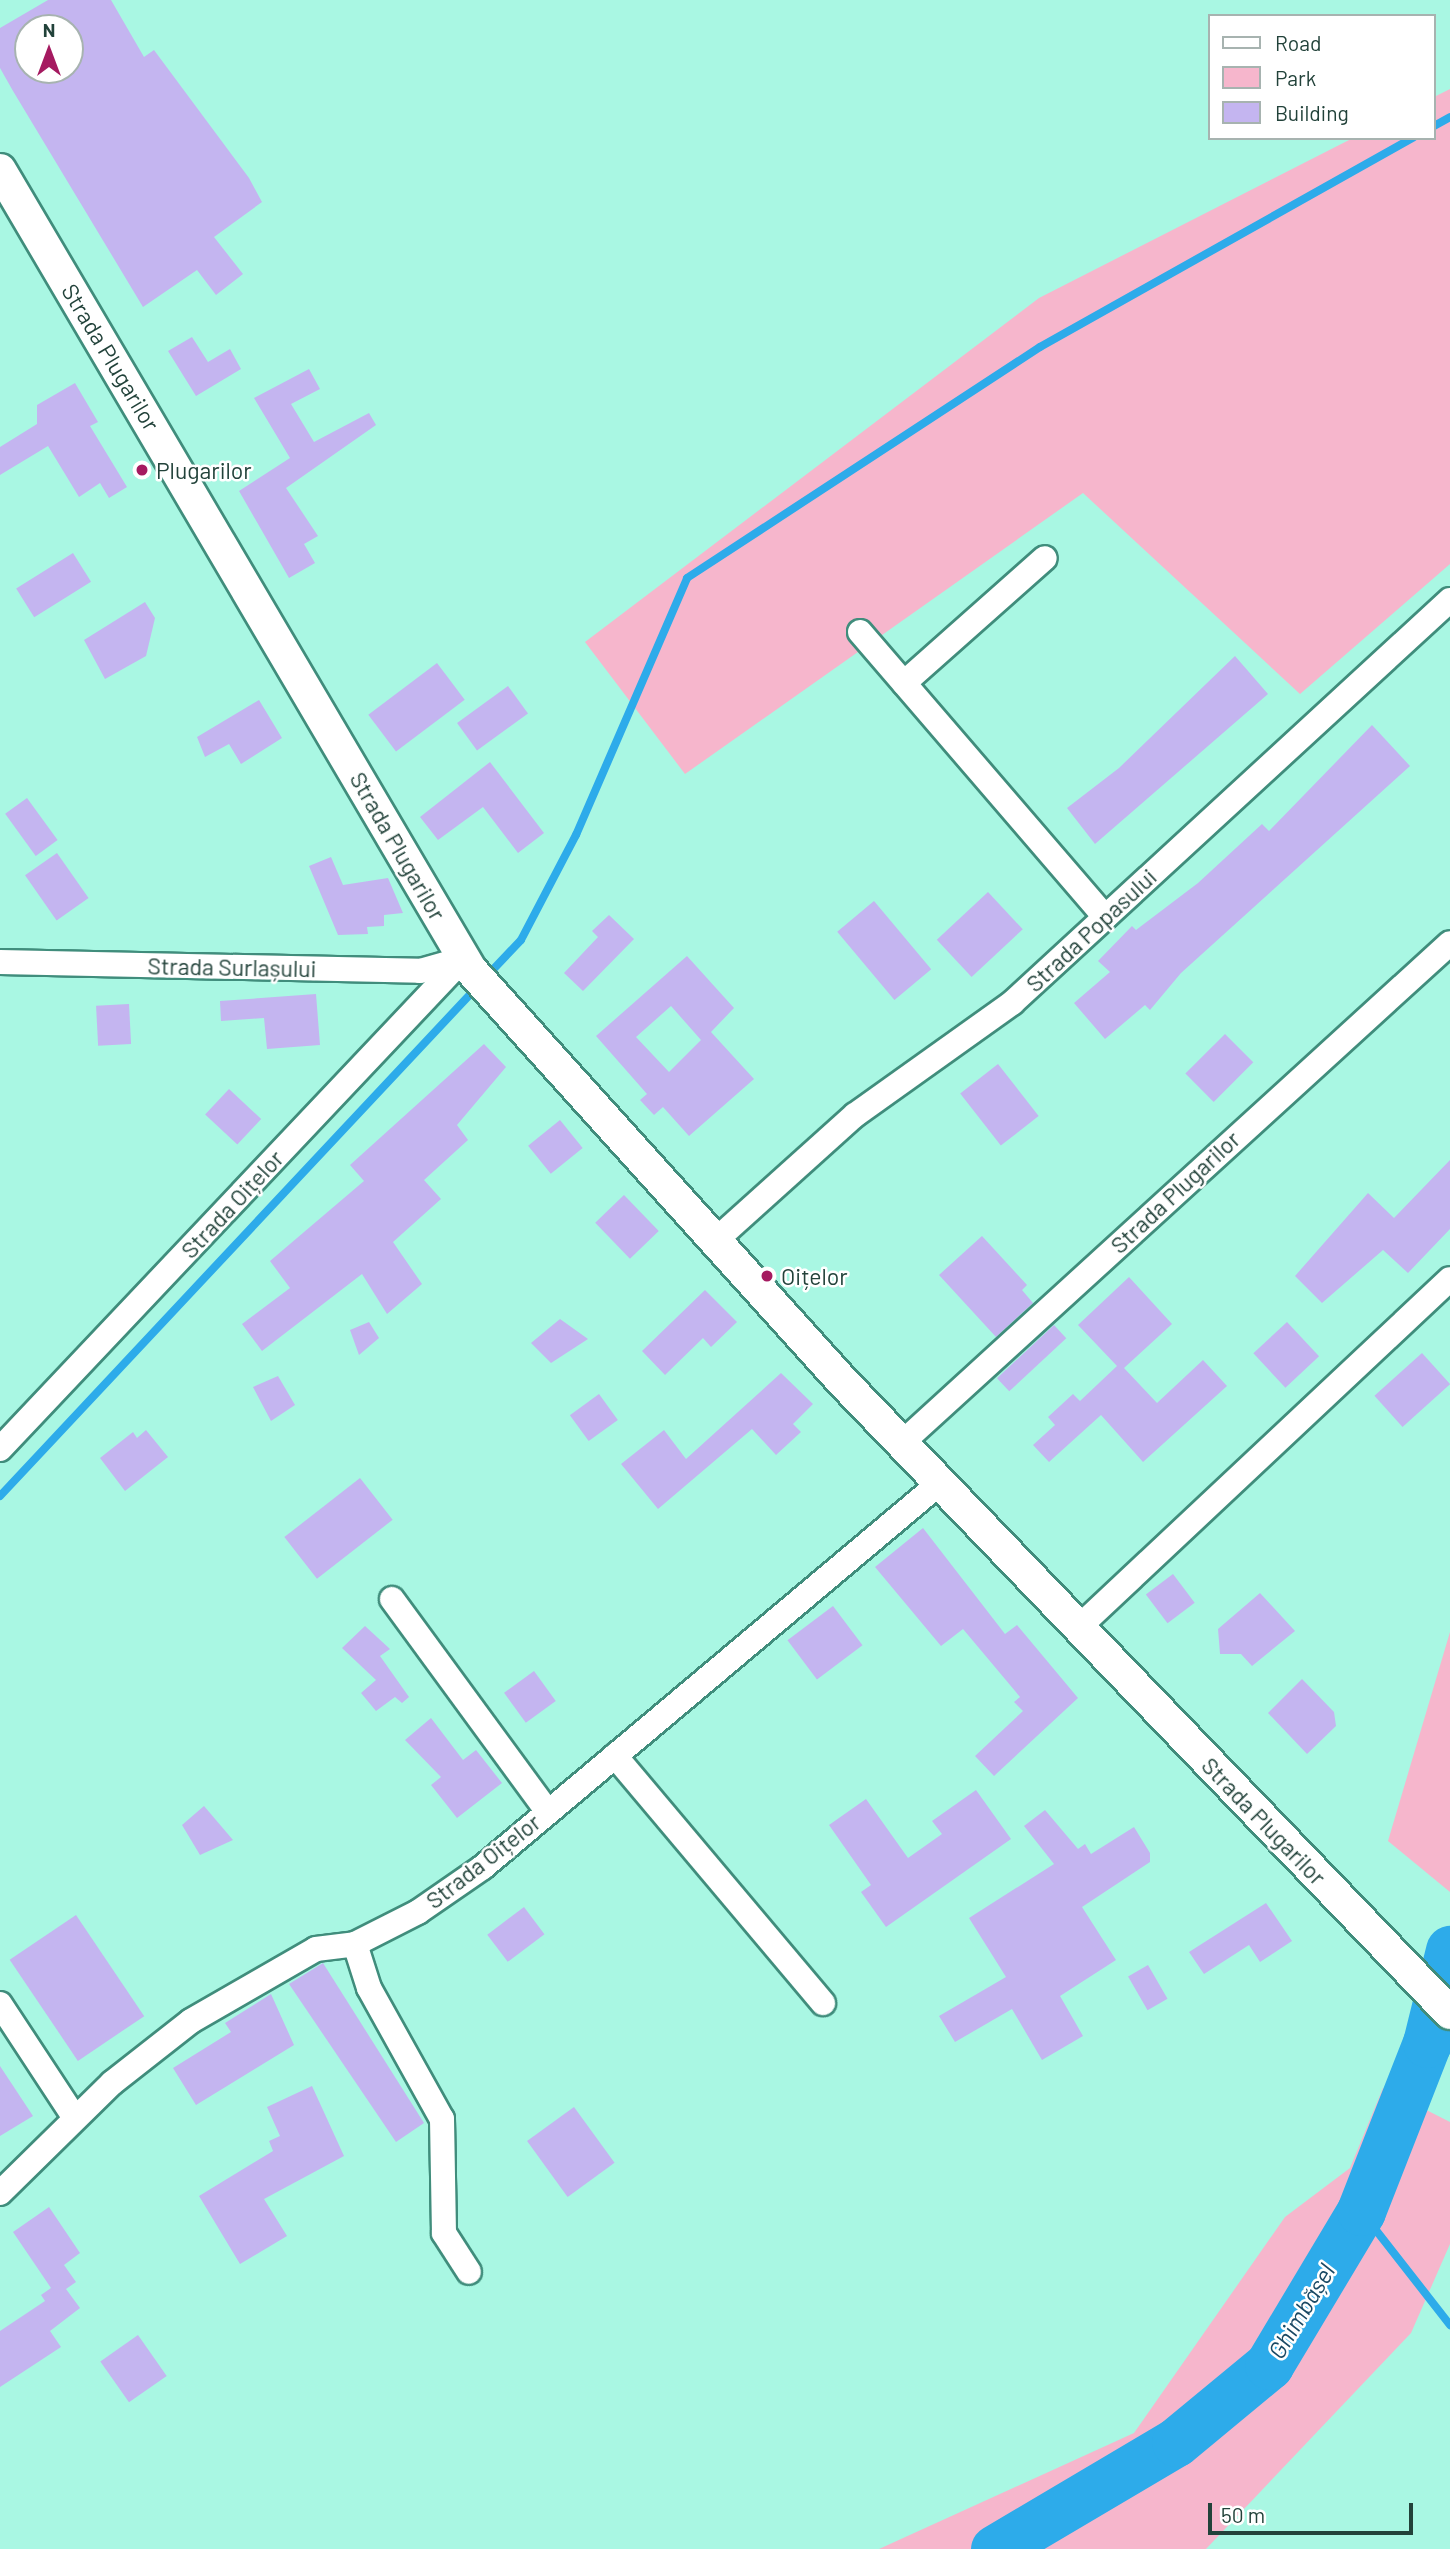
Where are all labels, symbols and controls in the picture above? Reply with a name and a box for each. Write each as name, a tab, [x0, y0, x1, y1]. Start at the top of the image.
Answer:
north arrow	[14, 14, 84, 84]
legend	[1208, 14, 1436, 140]
text: N	[43, 18, 55, 41]
text: Road	[1275, 30, 1321, 55]
text: Park	[1275, 65, 1316, 90]
text: Building	[1275, 100, 1349, 125]
street label: Strada Plugarilor	[56, 279, 166, 435]
place label: Plugarilor	[156, 456, 252, 484]
marker: Plugarilor	[134, 462, 150, 478]
street label: Strada Plugarilor	[344, 767, 452, 925]
street label: Strada Popasului	[1020, 863, 1162, 997]
street label: Strada Surlașului	[147, 952, 317, 982]
street label: Strada Plugarilor	[1105, 1125, 1245, 1259]
street label: Strada Oițelor	[175, 1144, 289, 1264]
place label: Oițelor	[781, 1262, 848, 1290]
marker: Oițelor	[759, 1268, 775, 1284]
street label: Strada Plugarilor	[1196, 1752, 1332, 1890]
street label: Strada Oițelor	[420, 1808, 546, 1914]
water label: Ghimbășel	[1261, 2258, 1341, 2364]
scale bar	[1212, 2490, 1417, 2534]
text: 50 m	[1221, 2502, 1265, 2527]

